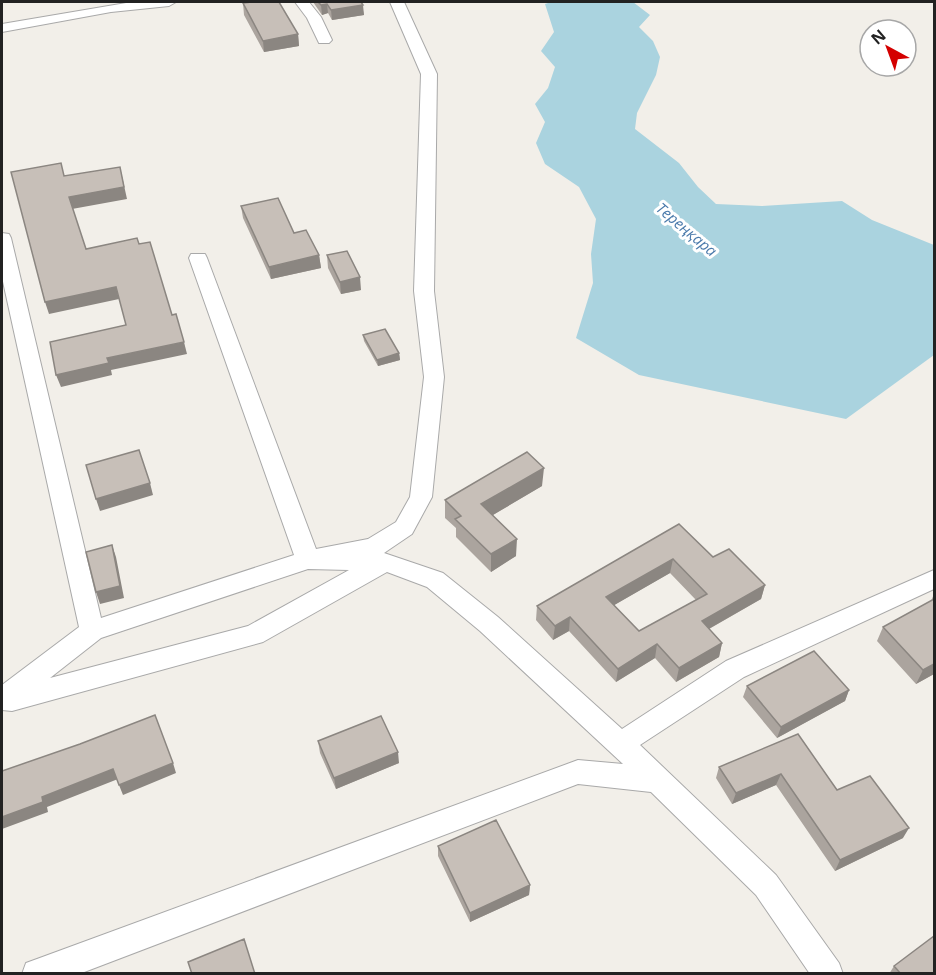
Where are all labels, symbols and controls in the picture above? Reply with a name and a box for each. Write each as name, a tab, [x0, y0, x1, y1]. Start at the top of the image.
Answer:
north arrow	[858, 18, 918, 78]
text: N	[866, 24, 890, 49]
water label: Тереңқара	[652, 198, 722, 261]

